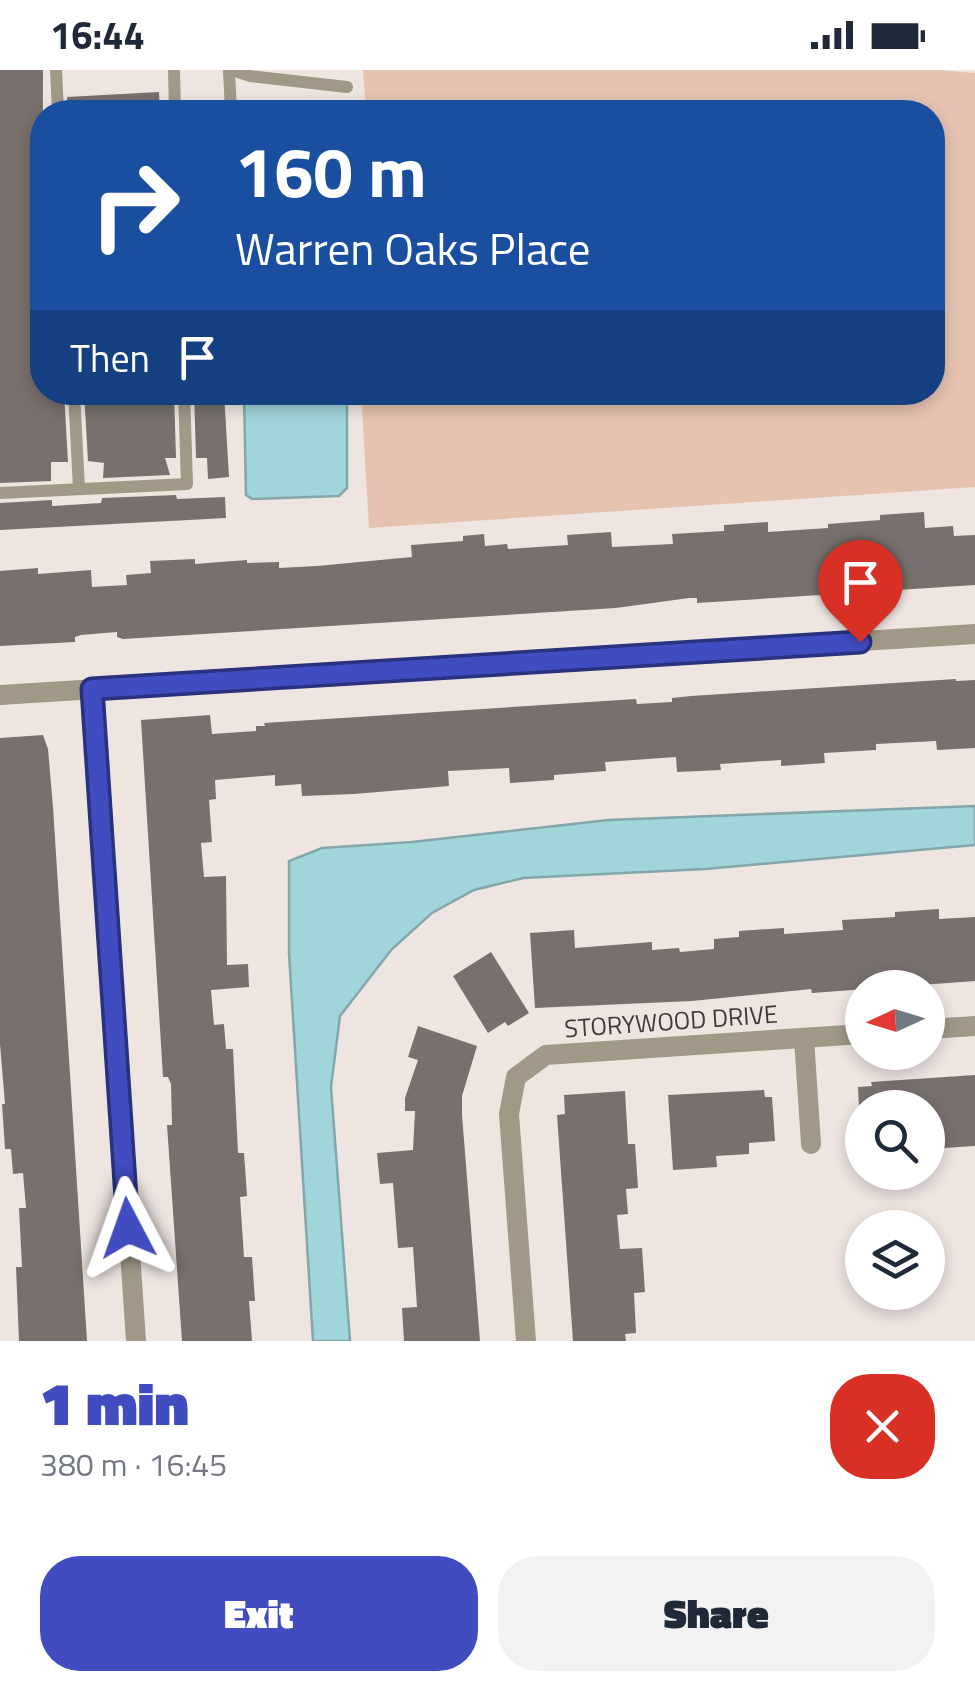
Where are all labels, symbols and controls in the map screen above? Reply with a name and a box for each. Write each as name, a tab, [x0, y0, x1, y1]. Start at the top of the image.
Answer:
text: 16:44	[50, 6, 145, 64]
text: 160 m	[235, 118, 427, 224]
icon: right	[70, 140, 200, 270]
text: Warren Oaks Place	[235, 214, 591, 282]
text: Then	[70, 329, 150, 387]
icon: arrive	[170, 330, 225, 385]
pin	[818, 540, 903, 643]
icon: arrive	[833, 555, 888, 610]
north arrow	[845, 970, 945, 1070]
map controls	[845, 970, 945, 1310]
street label: STORYWOOD DRIVE	[563, 995, 779, 1047]
button: search	[845, 1090, 945, 1190]
position arrow	[76, 1176, 180, 1280]
button: layers	[845, 1210, 945, 1310]
text: 1 min	[40, 1357, 189, 1448]
button: close	[830, 1374, 935, 1479]
text: 380 m · 16:45	[40, 1440, 227, 1488]
button: Exit	[40, 1556, 478, 1671]
button: Share	[498, 1556, 935, 1671]

